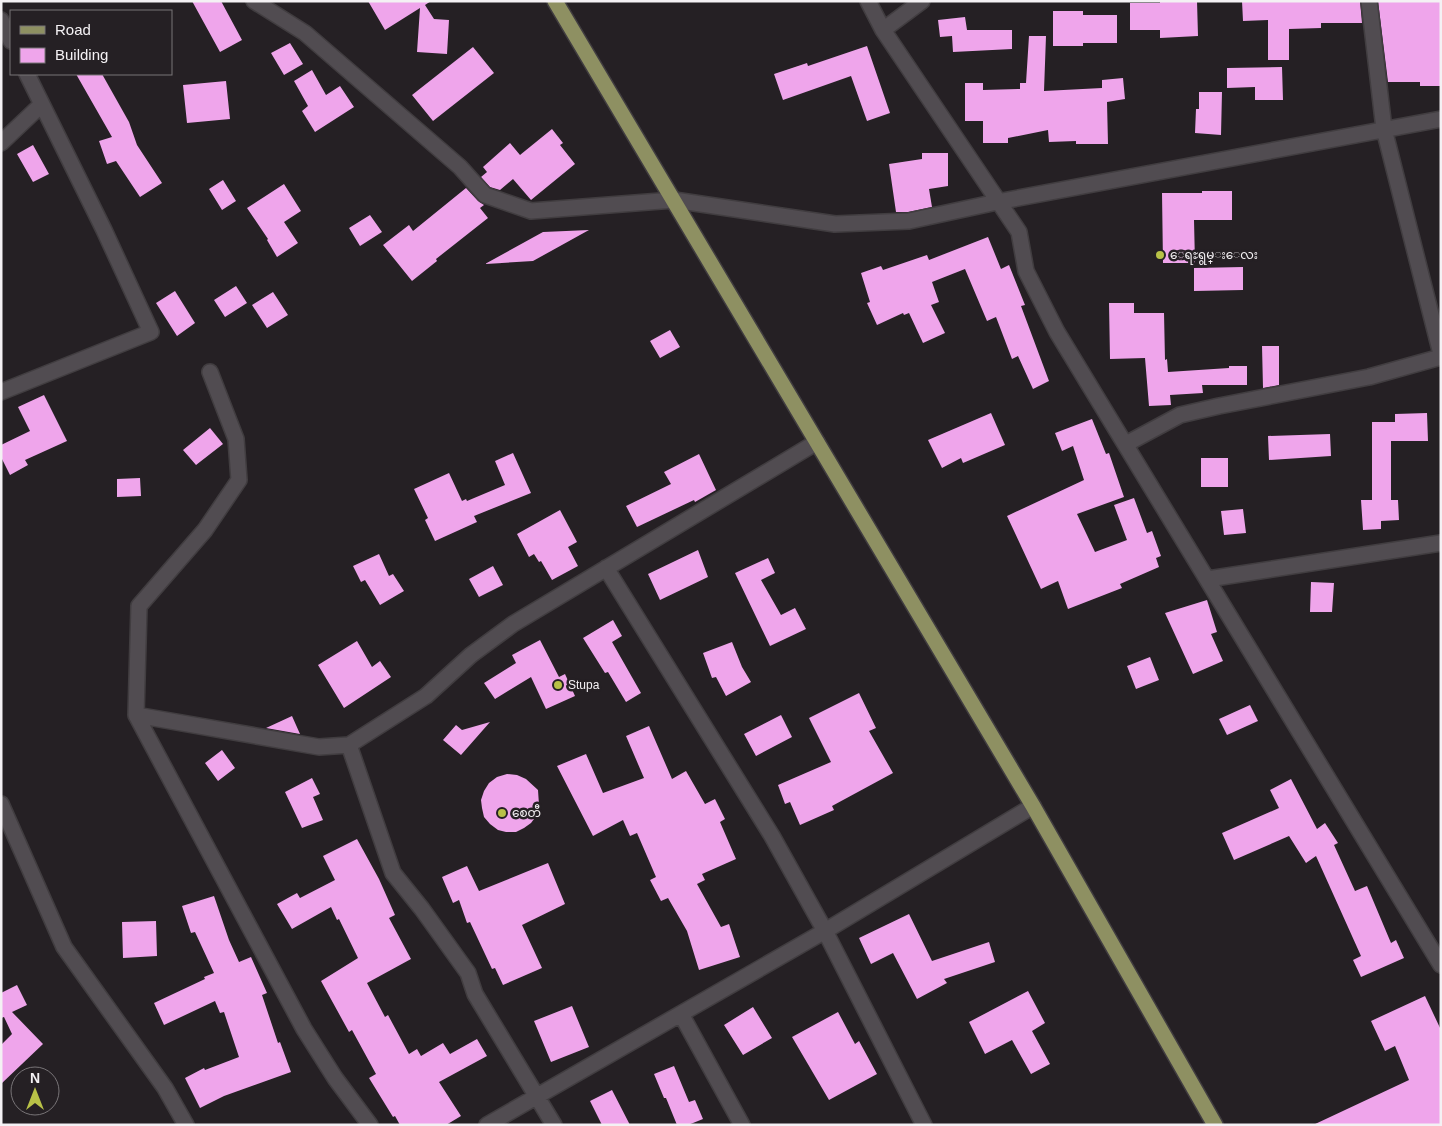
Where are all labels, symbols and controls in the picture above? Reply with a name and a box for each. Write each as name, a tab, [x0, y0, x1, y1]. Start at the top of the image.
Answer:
legend	[10, 10, 172, 75]
text: Road	[55, 21, 91, 38]
text: Building	[55, 46, 108, 63]
place label: ေရႊရွမ္းေလး	[1170, 248, 1258, 265]
marker: ေရႊရွမ္းေလး	[1154, 249, 1166, 261]
place label: Stupa	[568, 678, 600, 692]
marker: Stupa	[552, 679, 564, 691]
place label: စေတီ	[512, 804, 541, 820]
marker: စေတီ	[496, 807, 508, 819]
north arrow	[10, 1066, 60, 1116]
text: N	[30, 1070, 40, 1086]

